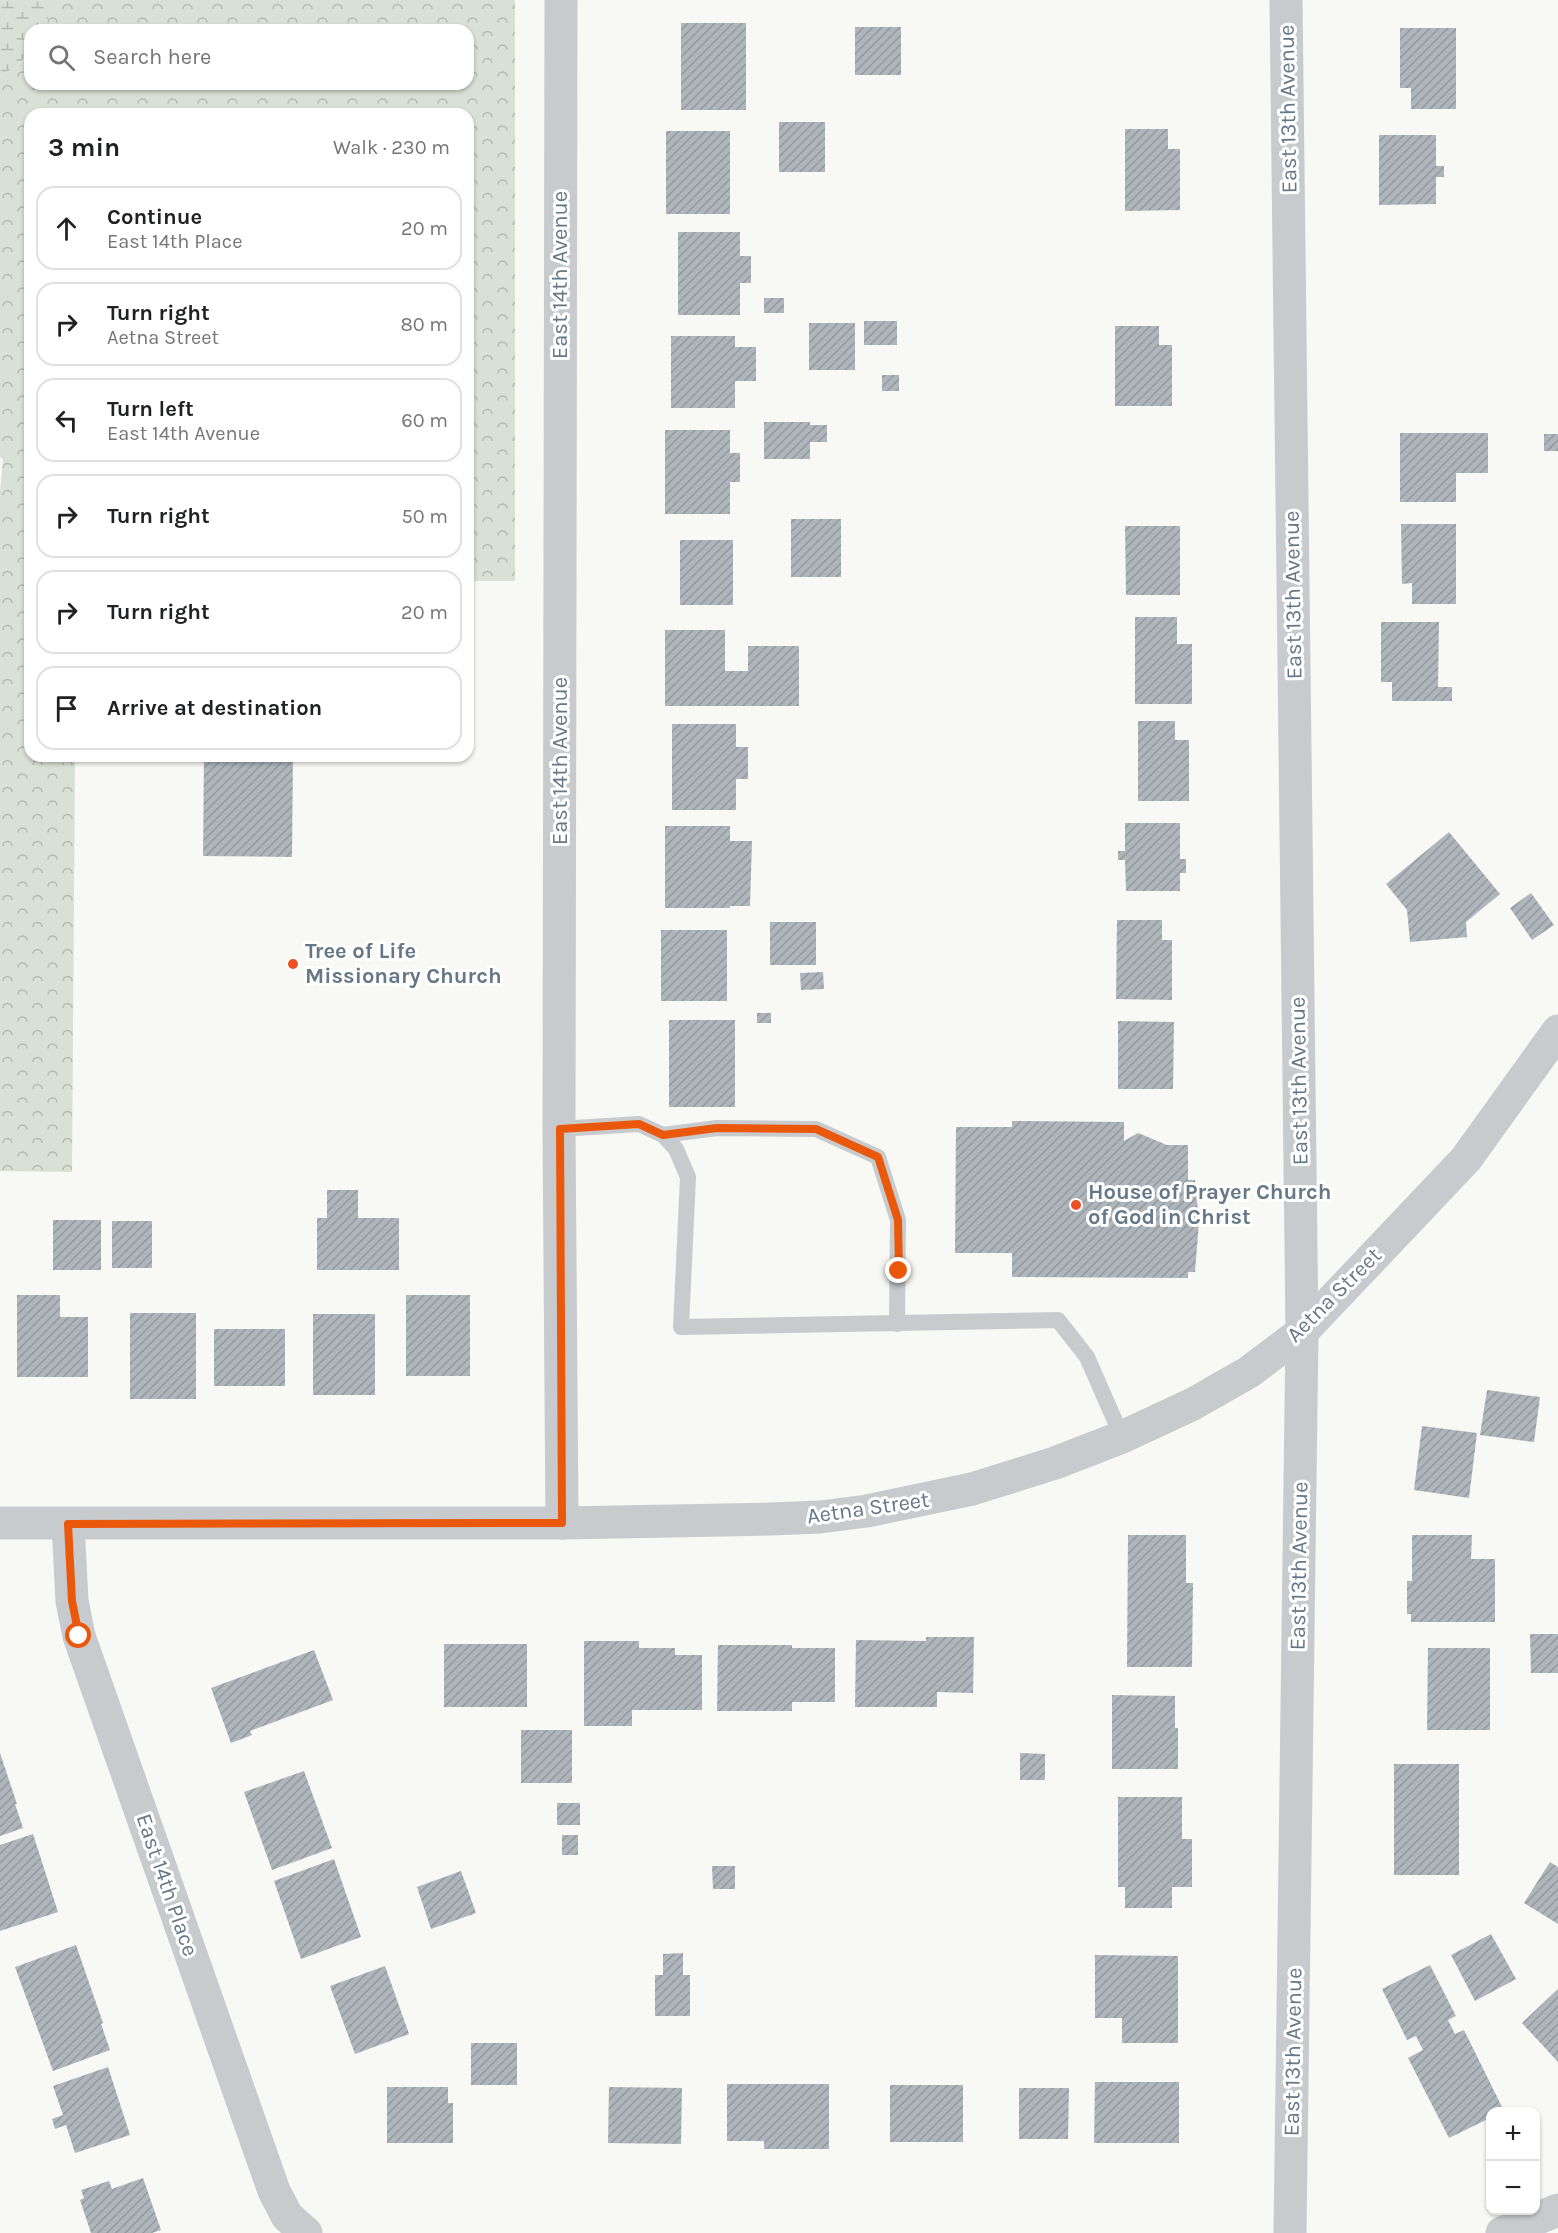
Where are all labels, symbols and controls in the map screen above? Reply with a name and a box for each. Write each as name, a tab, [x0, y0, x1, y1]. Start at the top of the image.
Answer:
search box	[24, 24, 474, 90]
street label: East 13th Avenue	[1274, 24, 1302, 194]
icon: search	[45, 41, 78, 74]
text: Search here	[93, 44, 211, 70]
text: 3 min	[48, 132, 120, 163]
text: Walk · 230 m	[333, 136, 450, 159]
street label: East 14th Avenue	[547, 191, 573, 359]
text: Continue	[107, 204, 202, 230]
icon: ahead	[50, 212, 83, 245]
text: 20 m	[401, 217, 448, 240]
text: East 14th Place	[107, 230, 242, 253]
text: Turn right	[107, 300, 210, 326]
icon: right	[50, 308, 83, 341]
text: 80 m	[400, 313, 448, 336]
text: Aetna Street	[107, 326, 219, 349]
text: Turn left	[107, 396, 194, 422]
icon: left	[50, 404, 83, 437]
text: 60 m	[401, 409, 448, 432]
text: East 14th Avenue	[107, 422, 260, 445]
icon: right	[50, 500, 83, 533]
text: Turn right	[107, 503, 210, 529]
text: 50 m	[401, 505, 448, 528]
street label: East 13th Avenue	[1279, 510, 1307, 680]
icon: right	[50, 596, 83, 629]
text: Turn right	[107, 599, 210, 625]
text: 20 m	[401, 601, 448, 624]
street label: East 14th Avenue	[547, 677, 573, 845]
icon: arrive	[50, 692, 83, 725]
text: Arrive at destination	[107, 695, 322, 721]
place label: Tree of Life Missionary Church	[305, 938, 502, 989]
marker: Tree of Life Missionary Church	[286, 957, 300, 971]
street label: East 13th Avenue	[1285, 996, 1313, 1166]
place label: House of Prayer Church of God in Christ	[1088, 1179, 1331, 1230]
marker: House of Prayer Church of God in Christ	[1069, 1198, 1083, 1212]
street label: Aetna Street	[1281, 1242, 1387, 1348]
route end	[885, 1257, 911, 1283]
street label: East 13th Avenue	[1285, 1481, 1313, 1651]
street label: Aetna Street	[805, 1487, 931, 1529]
route start	[65, 1622, 91, 1648]
street label: East 14th Place	[130, 1810, 204, 1960]
street label: East 13th Avenue	[1279, 1967, 1307, 2137]
map controls	[1486, 2107, 1540, 2215]
button: +	[1486, 2107, 1540, 2161]
button: −	[1486, 2161, 1540, 2215]

